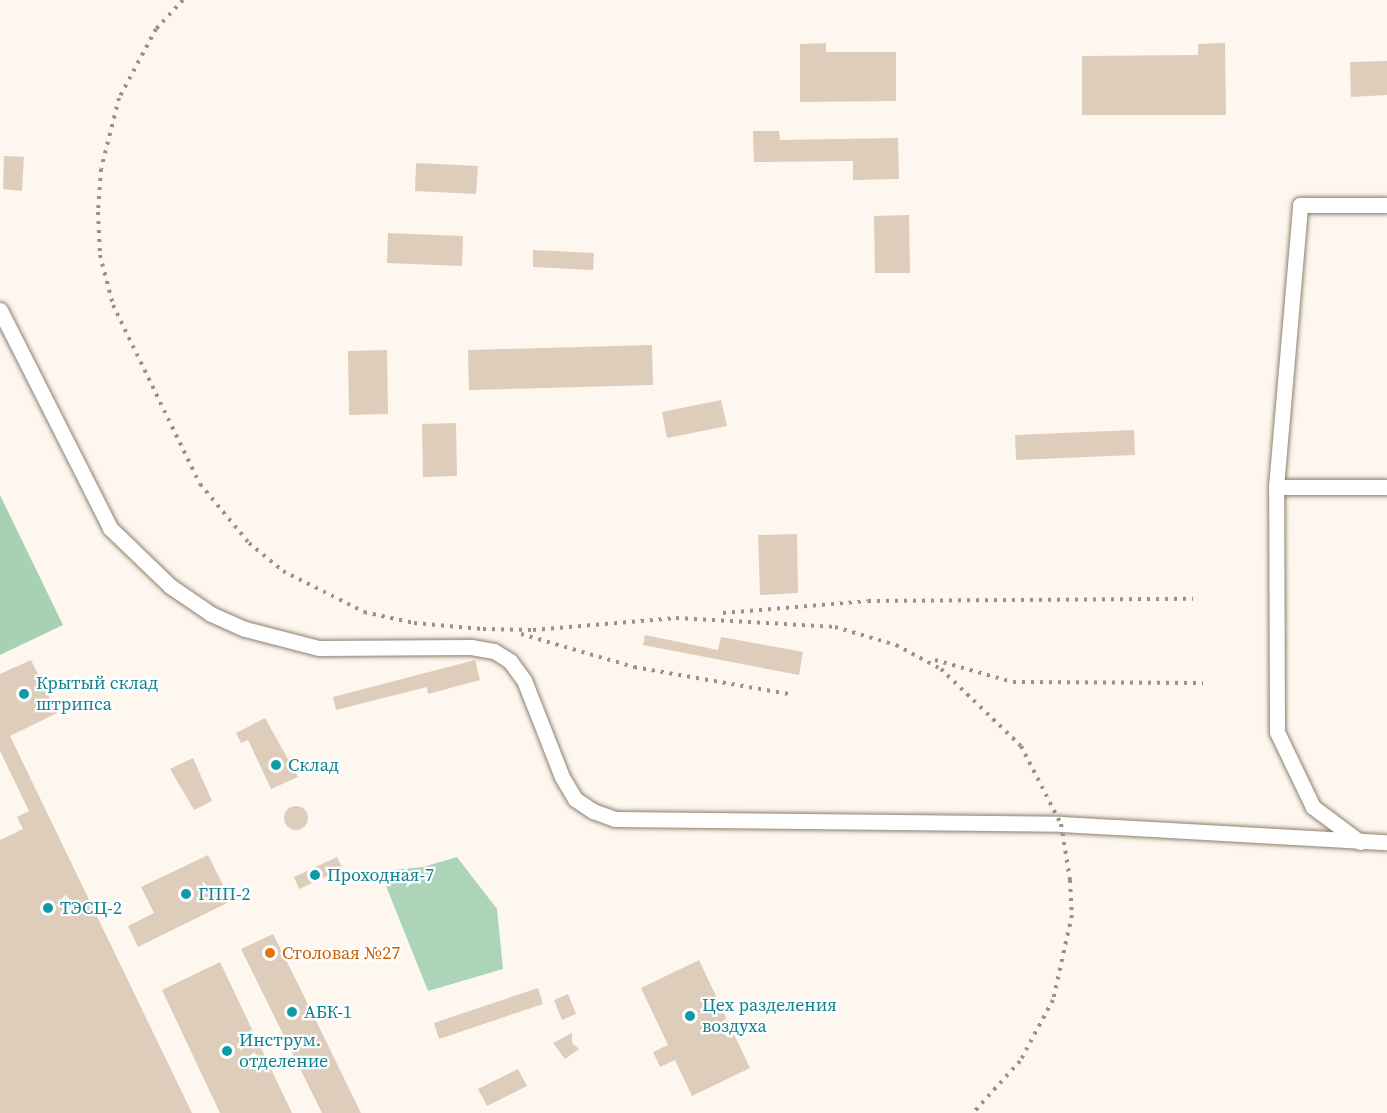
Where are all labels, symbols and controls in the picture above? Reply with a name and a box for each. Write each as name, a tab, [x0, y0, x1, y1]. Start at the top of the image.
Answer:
place label: Крытый склад штрипса	[36, 673, 158, 716]
marker: Крытый склад штрипса	[17, 687, 31, 701]
place label: Склад	[288, 754, 339, 776]
marker: Склад	[269, 758, 283, 772]
place label: Проходная-7	[327, 864, 434, 886]
marker: Проходная-7	[308, 868, 322, 882]
place label: ГПП-2	[198, 883, 251, 905]
marker: ГПП-2	[179, 887, 193, 901]
place label: ТЭСЦ-2	[60, 897, 122, 919]
marker: ТЭСЦ-2	[41, 901, 55, 915]
place label: Столовая №27	[282, 942, 400, 964]
marker: Столовая №27	[263, 946, 277, 960]
place label: Цех разделения воздуха	[702, 995, 837, 1038]
place label: АБК-1	[304, 1001, 352, 1023]
marker: АБК-1	[285, 1005, 299, 1019]
marker: Цех разделения воздуха	[683, 1009, 697, 1023]
place label: Инструм. отделение	[239, 1030, 328, 1072]
marker: Инструм. отделение	[220, 1044, 234, 1058]

